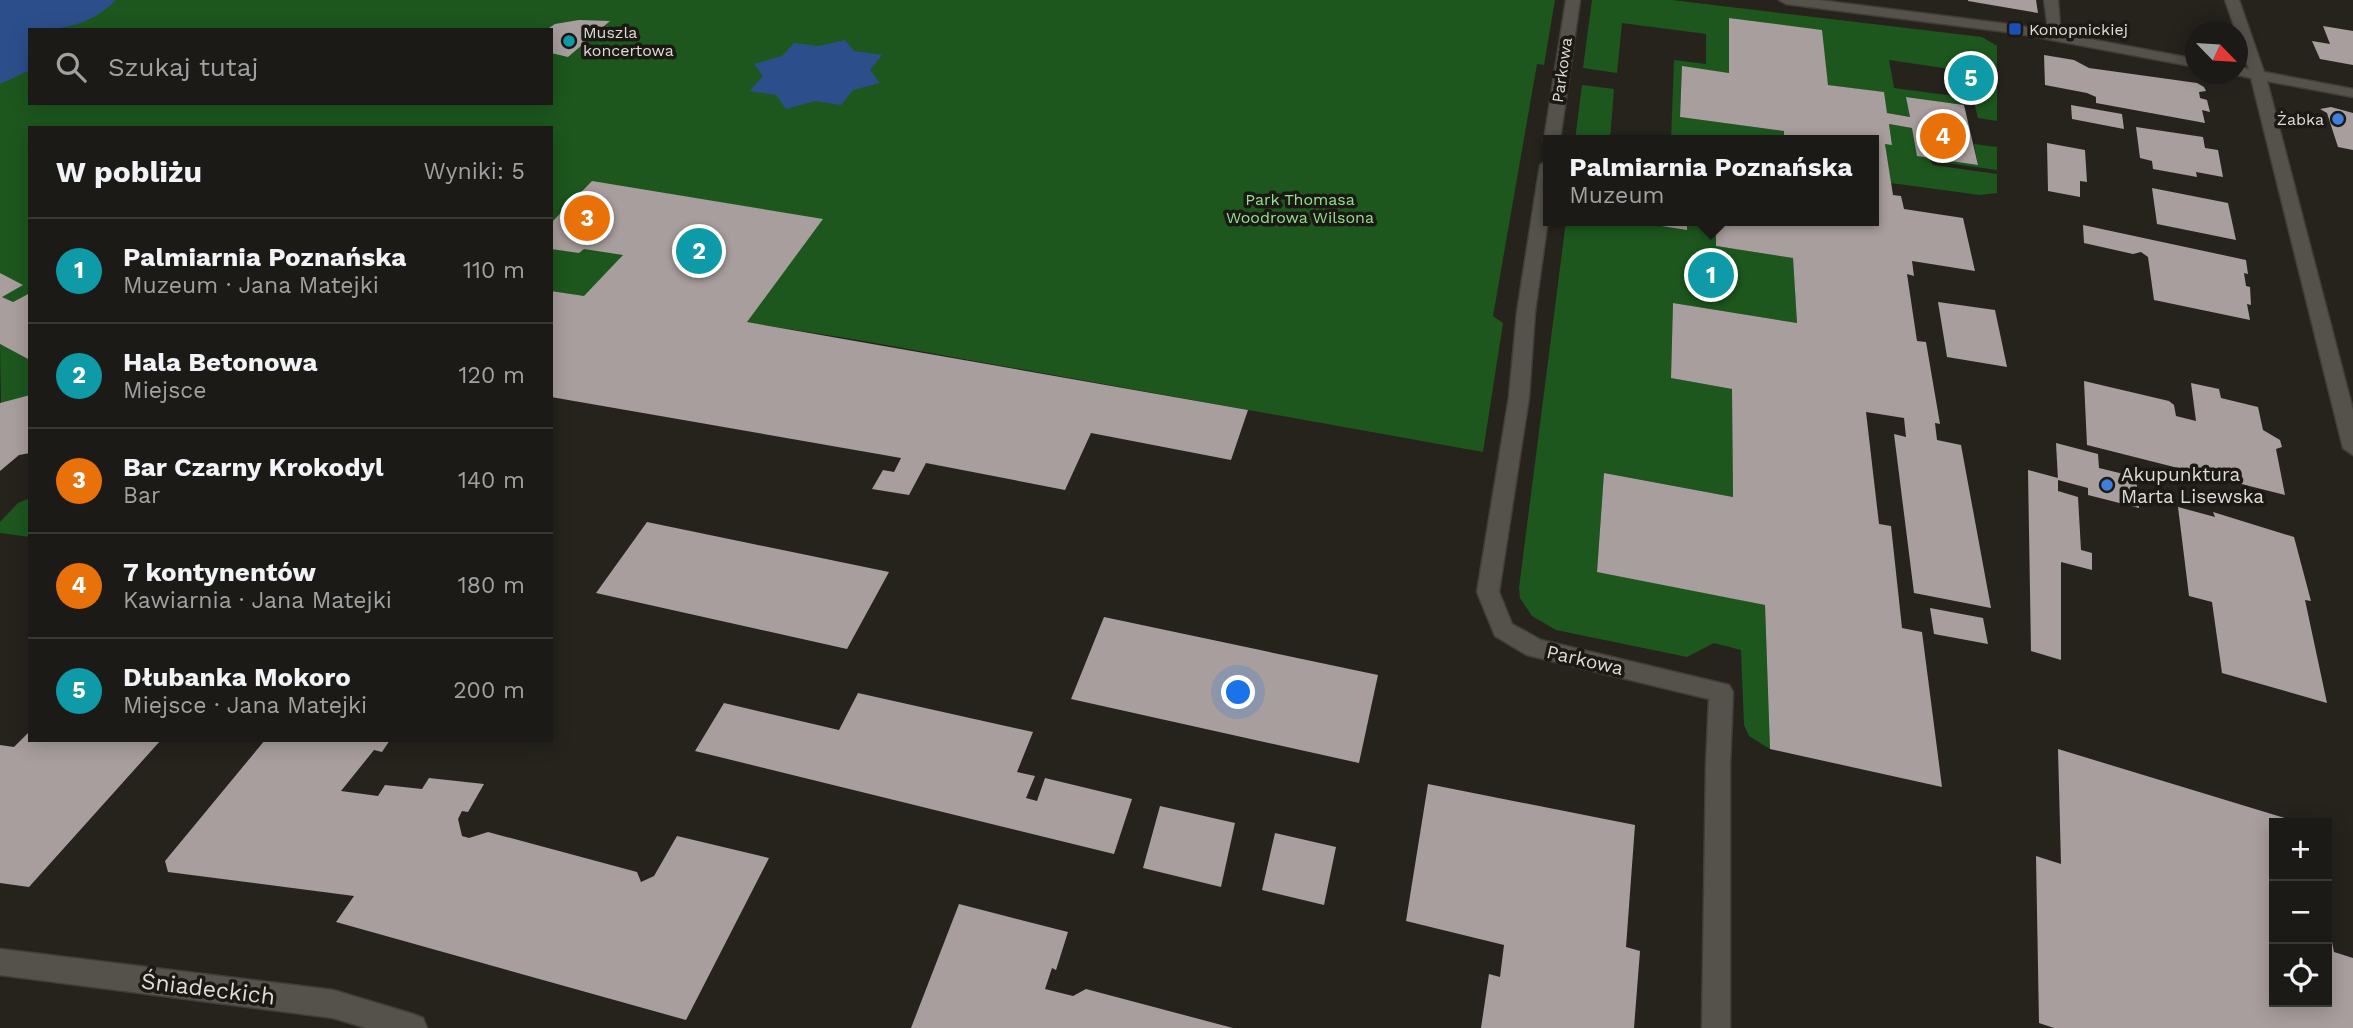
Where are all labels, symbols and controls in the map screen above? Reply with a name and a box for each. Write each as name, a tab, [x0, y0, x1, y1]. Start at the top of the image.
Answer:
place label: Konopnickiej	[2029, 20, 2128, 39]
marker: Konopnickiej	[2007, 21, 2023, 37]
north arrow	[2185, 21, 2248, 84]
place label: Muszla koncertowa	[583, 23, 674, 60]
search box	[28, 28, 553, 105]
marker: Muszla koncertowa	[561, 33, 577, 49]
street label: Parkowa	[1548, 36, 1576, 104]
icon: search	[52, 48, 90, 86]
text: Szukaj tutaj	[108, 52, 258, 82]
pin: 5	[1948, 52, 1994, 104]
pin: 4	[1920, 110, 1966, 162]
place label: Żabka	[2277, 110, 2324, 129]
marker: Żabka	[2330, 111, 2346, 127]
popup	[1543, 135, 1879, 226]
text: Palmiarnia Poznańska	[1569, 152, 1853, 182]
text: W pobliżu	[56, 154, 202, 189]
text: Wyniki: 5	[423, 158, 525, 185]
text: Muzeum	[1569, 182, 1665, 209]
park label: Park Thomasa Woodrowa Wilsona	[1226, 190, 1374, 227]
pin: 3	[564, 192, 610, 244]
pin: 2	[676, 225, 722, 277]
text: Palmiarnia Poznańska	[123, 242, 406, 272]
pin: 1	[1688, 249, 1734, 301]
text: 1	[74, 257, 84, 284]
text: 110 m	[463, 257, 525, 284]
text: Muzeum · Jana Matejki	[123, 272, 379, 299]
text: Hala Betonowa	[123, 347, 318, 377]
text: 2	[72, 362, 86, 389]
text: 120 m	[459, 362, 525, 389]
text: Miejsce	[123, 377, 206, 404]
text: Bar Czarny Krokodyl	[123, 452, 384, 482]
place label: Akupunktura Marta Lisewska	[2121, 463, 2264, 508]
text: 3	[72, 467, 86, 494]
text: 140 m	[458, 467, 525, 494]
marker: Akupunktura Marta Lisewska	[2099, 477, 2115, 493]
text: Bar	[123, 482, 160, 509]
text: 7 kontynentów	[123, 557, 316, 587]
text: 4	[72, 572, 86, 599]
text: 180 m	[458, 572, 525, 599]
text: Kawiarnia · Jana Matejki	[123, 587, 392, 614]
street label: Parkowa	[1544, 640, 1626, 680]
text: Dłubanka Mokoro	[123, 662, 351, 692]
your location	[1221, 675, 1255, 709]
text: 5	[72, 677, 86, 704]
text: 200 m	[453, 677, 525, 704]
text: Miejsce · Jana Matejki	[123, 692, 367, 719]
map controls	[2269, 818, 2332, 1007]
button: +	[2269, 818, 2332, 881]
button: −	[2269, 881, 2332, 944]
button: locate	[2269, 944, 2332, 1007]
street label: Śniadeckich	[139, 966, 277, 1011]

